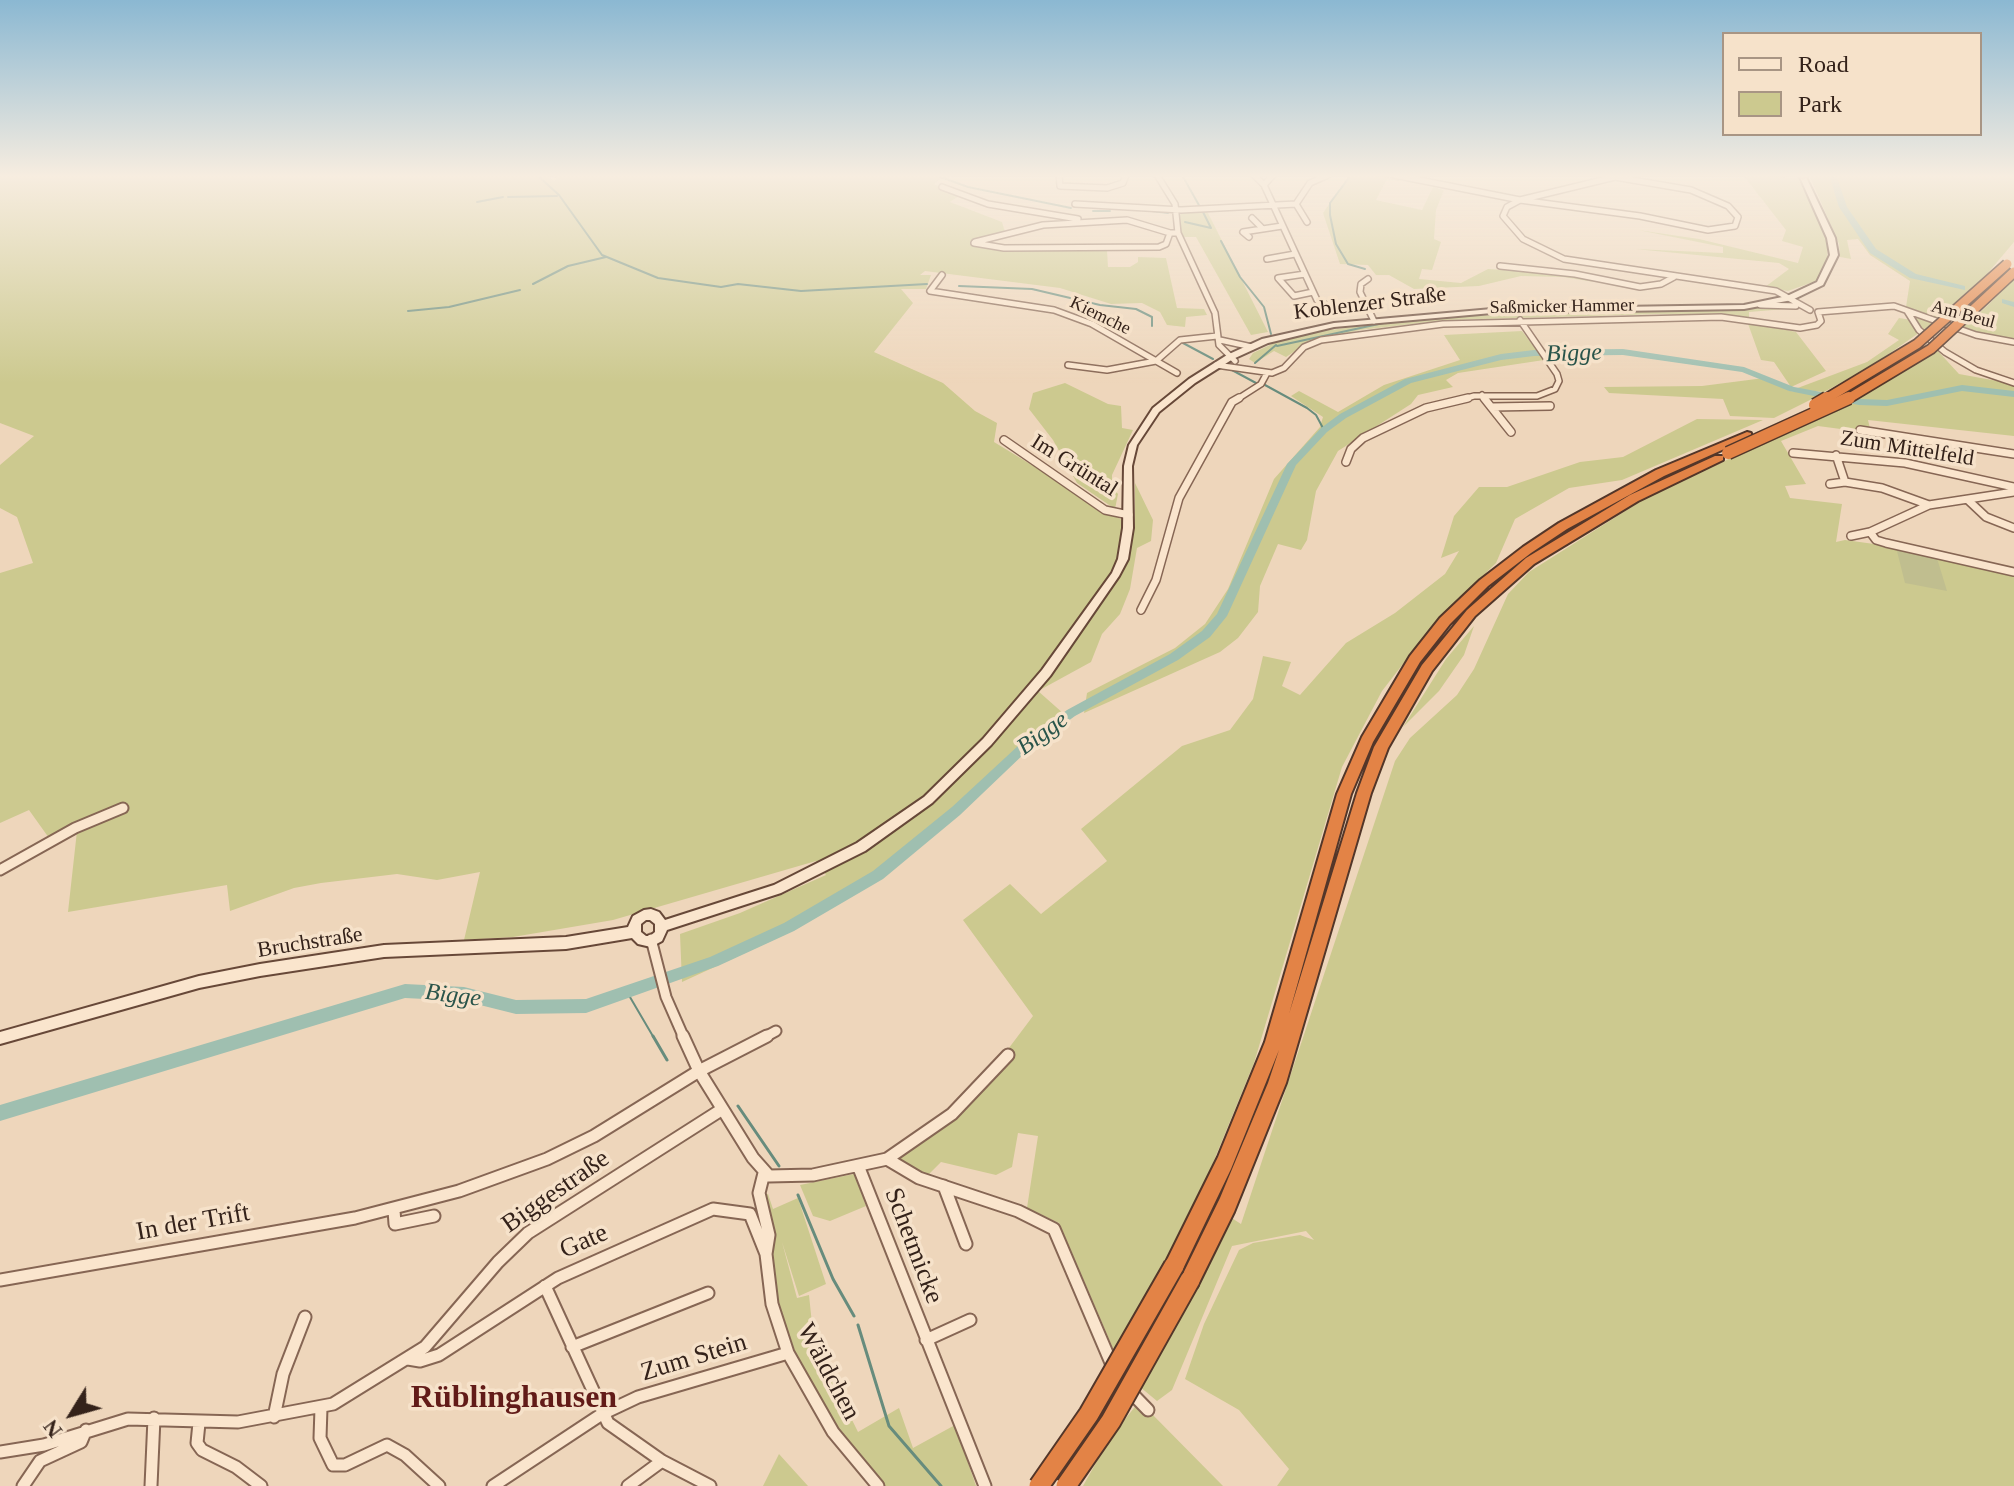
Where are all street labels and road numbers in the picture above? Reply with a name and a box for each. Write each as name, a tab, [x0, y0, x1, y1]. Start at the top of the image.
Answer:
street label: Koblenzer Straße	[1292, 282, 1448, 326]
street label: Kiemche	[1066, 292, 1134, 340]
street label: Saßmicker Hammer	[1490, 295, 1634, 319]
street label: Am Beul	[1929, 296, 1997, 334]
street label: Zum Mittelfeld	[1838, 425, 1976, 473]
street label: Im Grüntal	[1026, 429, 1122, 503]
street label: Bruchstraße	[255, 922, 365, 964]
street label: Biggestraße	[496, 1144, 616, 1240]
street label: Schetmicke	[877, 1184, 949, 1308]
street label: In der Trift	[134, 1198, 252, 1248]
street label: Gate	[555, 1218, 613, 1266]
street label: Wäldchen	[789, 1318, 867, 1426]
street label: Zum Stein	[637, 1327, 751, 1389]

